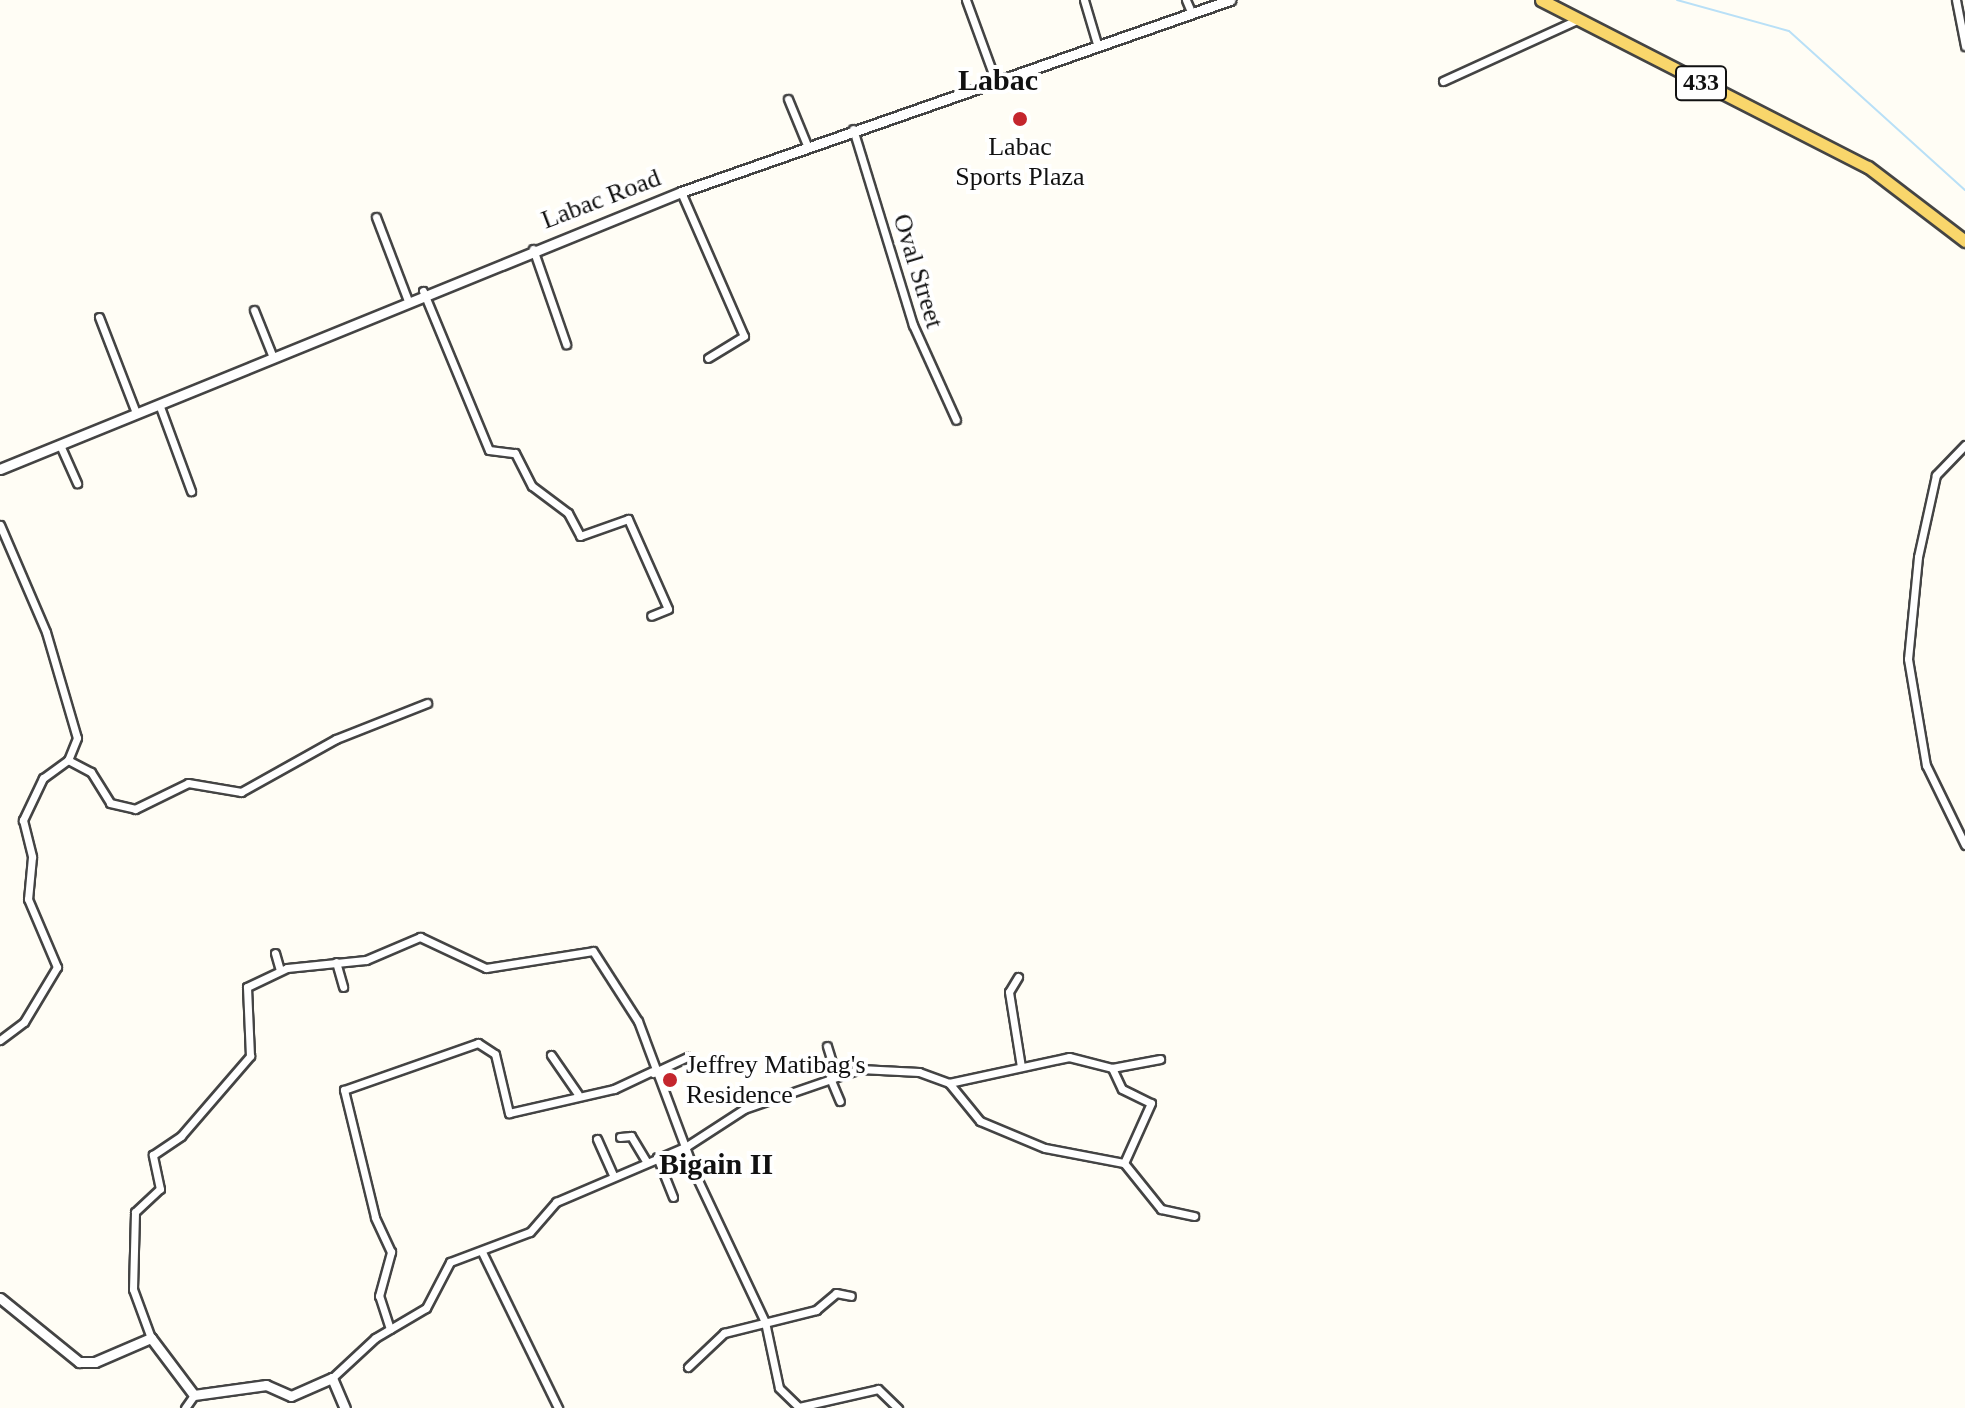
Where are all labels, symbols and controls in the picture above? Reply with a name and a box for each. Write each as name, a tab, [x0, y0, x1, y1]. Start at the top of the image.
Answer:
district label: Labac	[958, 62, 1038, 98]
road number: 433	[1675, 63, 1727, 103]
marker: Labac Sports Plaza	[1011, 110, 1029, 128]
place label: Labac Sports Plaza	[955, 131, 1085, 192]
street label: Labac Road	[537, 162, 665, 236]
street label: Oval Street	[886, 210, 950, 332]
place label: Jeffrey Matibag's Residence	[686, 1049, 866, 1110]
marker: Jeffrey Matibag's Residence	[661, 1071, 679, 1089]
district label: Bigain II	[659, 1146, 773, 1182]

